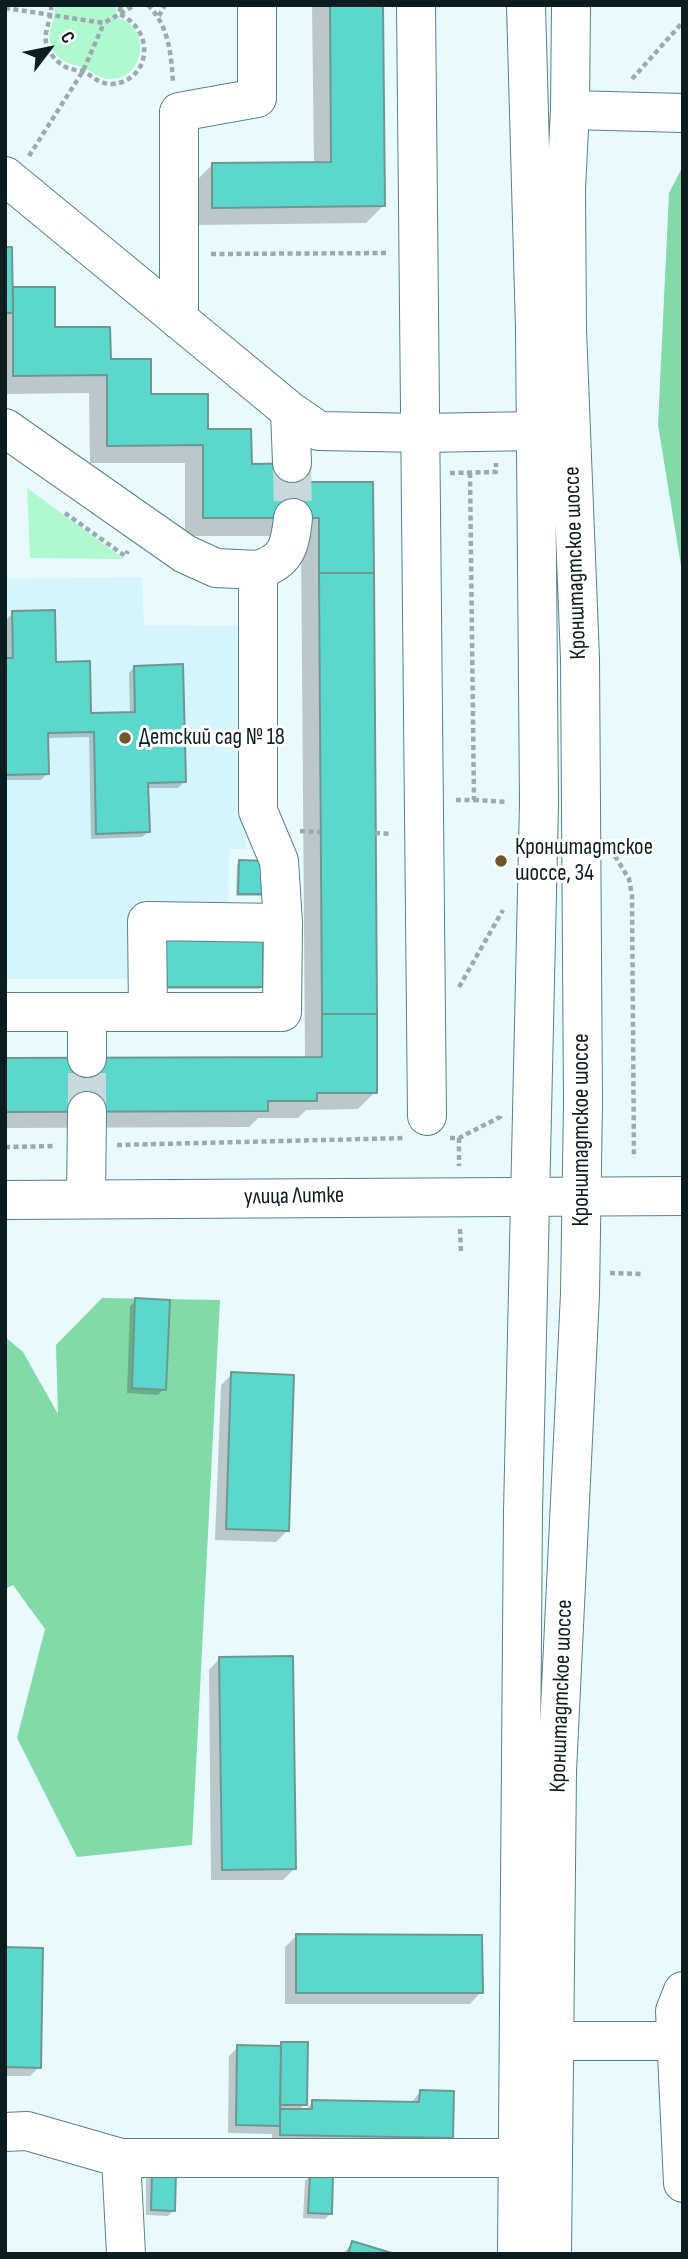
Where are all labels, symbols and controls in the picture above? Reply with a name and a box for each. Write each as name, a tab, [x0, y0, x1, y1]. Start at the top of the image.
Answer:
north arrow	[14, 14, 84, 84]
text: С	[55, 27, 80, 48]
street label: Кронштадтское шоссе	[559, 466, 593, 660]
place label: Детский сад № 18	[139, 724, 285, 752]
marker: Детский сад № 18	[117, 730, 133, 746]
place label: Кронштадтское шоссе, 34	[515, 834, 653, 888]
marker: Кронштадтское шоссе, 34	[493, 853, 509, 869]
street label: Кронштадтское шоссе	[568, 1033, 596, 1227]
street label: улица Литке	[244, 1182, 344, 1212]
street label: Кронштадтское шоссе	[545, 1599, 579, 1793]

